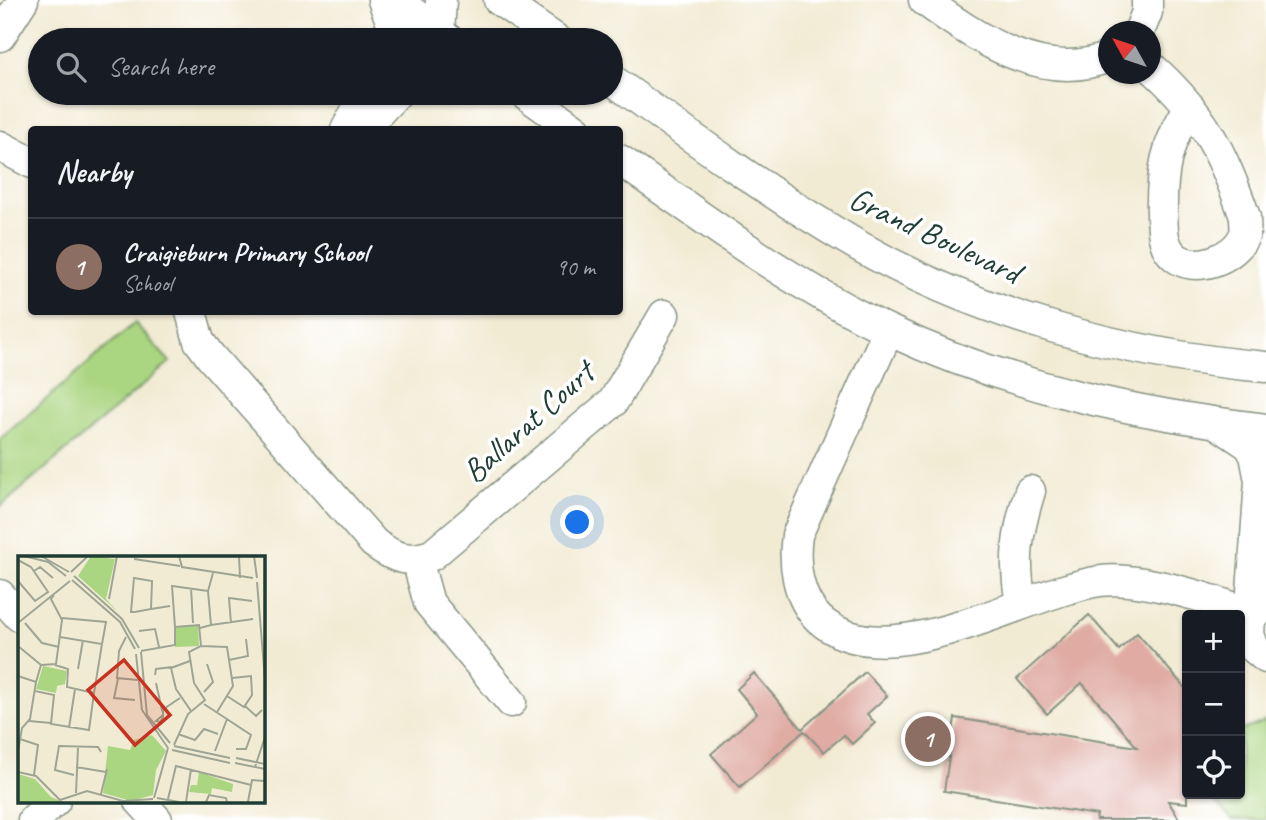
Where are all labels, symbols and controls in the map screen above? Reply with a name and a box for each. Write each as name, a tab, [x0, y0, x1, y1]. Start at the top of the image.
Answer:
north arrow	[1098, 21, 1161, 84]
search box	[28, 28, 623, 105]
icon: search	[52, 48, 90, 86]
text: Search here	[108, 50, 214, 83]
text: Nearby	[56, 153, 132, 191]
street label: Grand Boulevard	[843, 177, 1032, 295]
text: Craigieburn Primary School	[123, 236, 368, 269]
text: 1	[74, 253, 84, 282]
text: 90 m	[556, 253, 595, 282]
text: School	[123, 269, 172, 298]
street label: Ballarat Court	[454, 349, 605, 492]
your location	[560, 505, 594, 539]
inset map	[18, 556, 264, 802]
map controls	[1182, 610, 1245, 799]
button: +	[1182, 610, 1245, 673]
button: −	[1182, 673, 1245, 736]
pin: 1	[905, 713, 951, 765]
button: locate	[1182, 736, 1245, 799]

